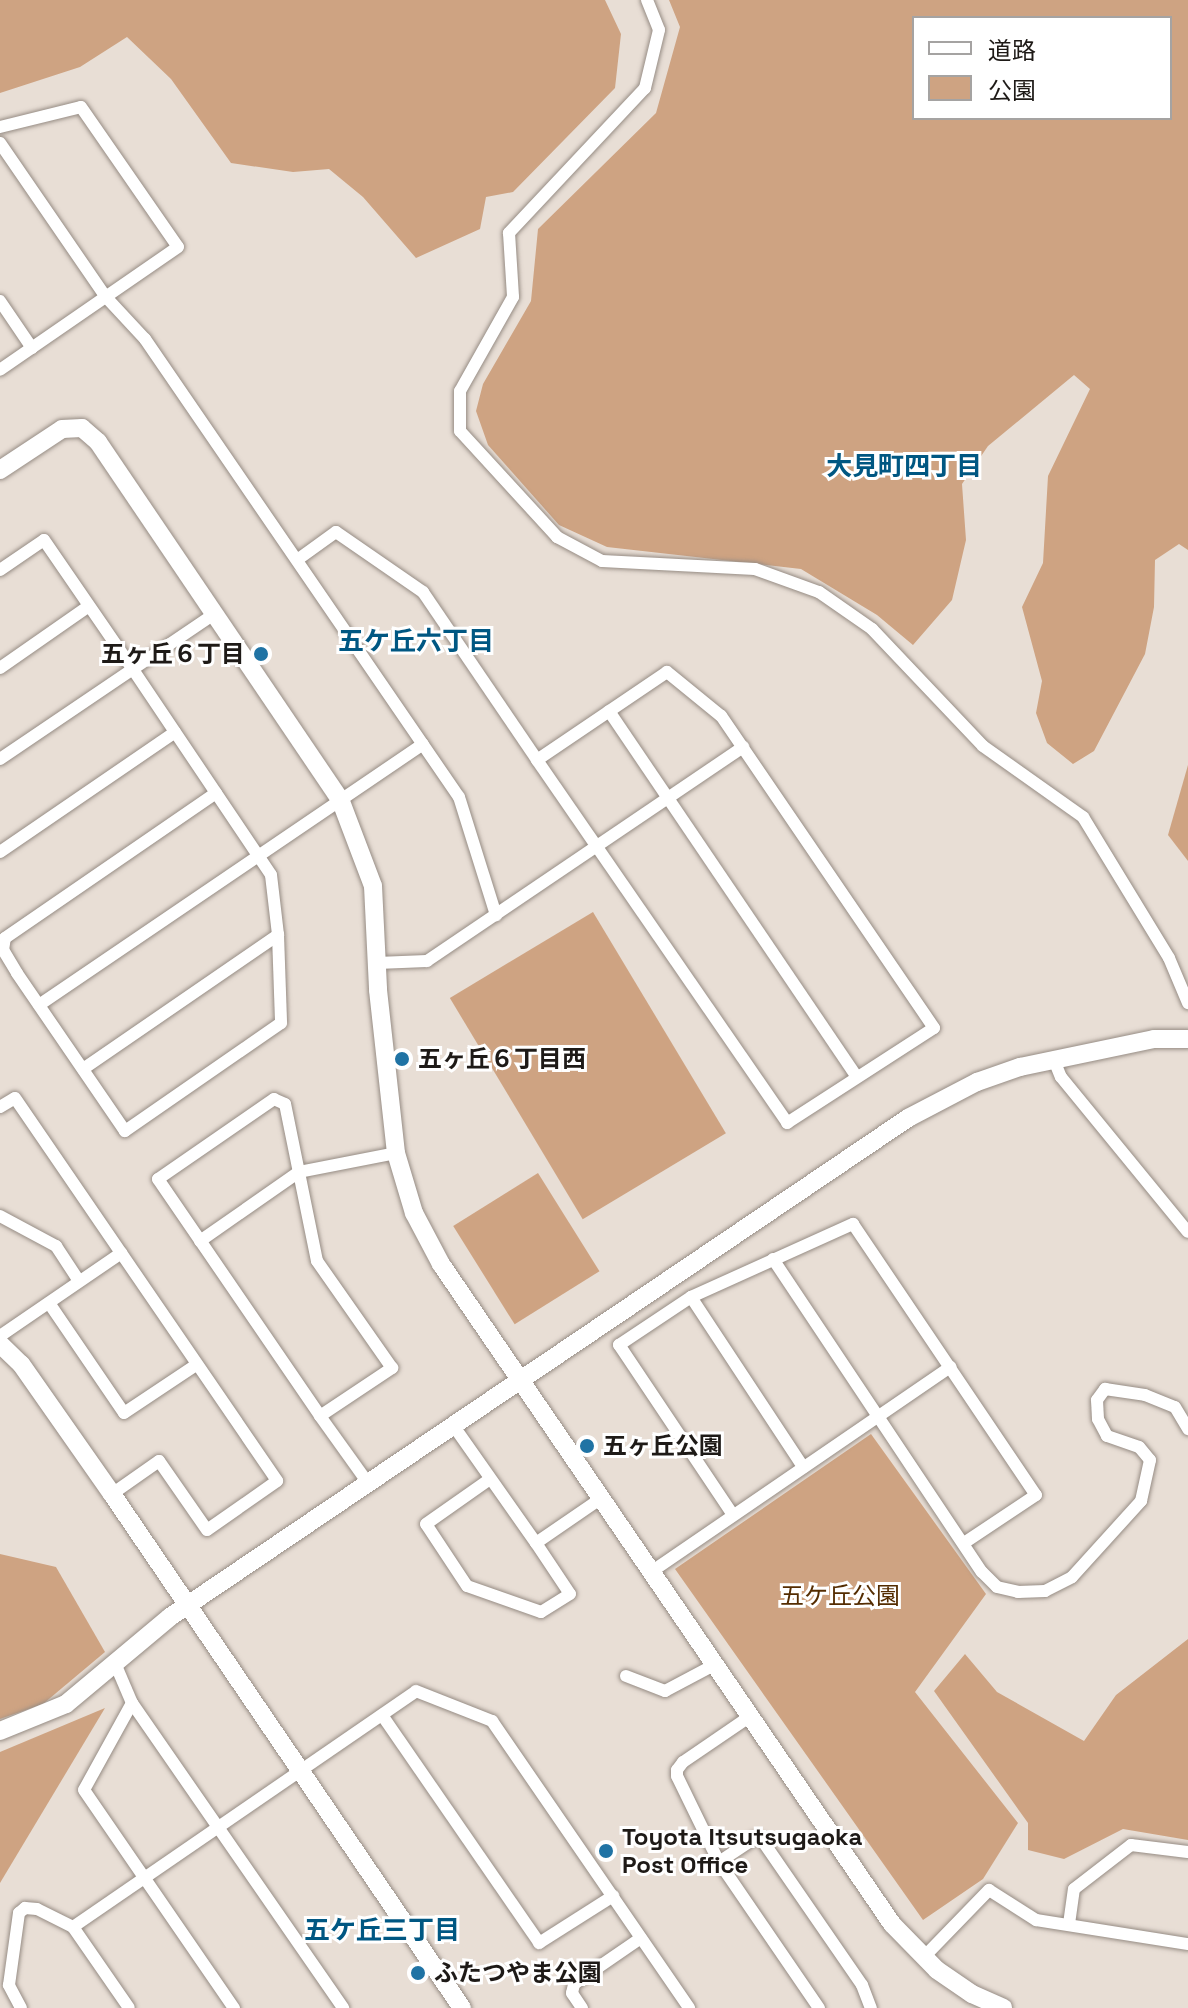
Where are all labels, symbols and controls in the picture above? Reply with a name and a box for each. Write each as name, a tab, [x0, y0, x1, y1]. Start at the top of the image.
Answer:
legend	[912, 16, 1172, 120]
text: 道路	[988, 35, 1036, 66]
text: 公園	[988, 75, 1036, 106]
district label: 大見町四丁目	[826, 451, 982, 483]
district label: 五ケ丘六丁目	[338, 626, 494, 658]
place label: 五ヶ丘６丁目	[101, 640, 245, 668]
marker: 五ヶ丘６丁目	[252, 645, 270, 663]
place label: 五ヶ丘６丁目西	[418, 1045, 586, 1073]
marker: 五ヶ丘６丁目西	[393, 1050, 411, 1068]
place label: 五ヶ丘公園	[603, 1432, 723, 1460]
marker: 五ヶ丘公園	[578, 1437, 596, 1455]
park label: 五ケ丘公園	[780, 1582, 900, 1610]
place label: Toyota Itsutsugaoka Post Office	[622, 1823, 862, 1879]
marker: Toyota Itsutsugaoka Post Office	[597, 1842, 615, 1860]
district label: 五ケ丘三丁目	[304, 1915, 460, 1947]
place label: ふたつやま公園	[434, 1959, 602, 1987]
marker: ふたつやま公園	[409, 1964, 427, 1982]

